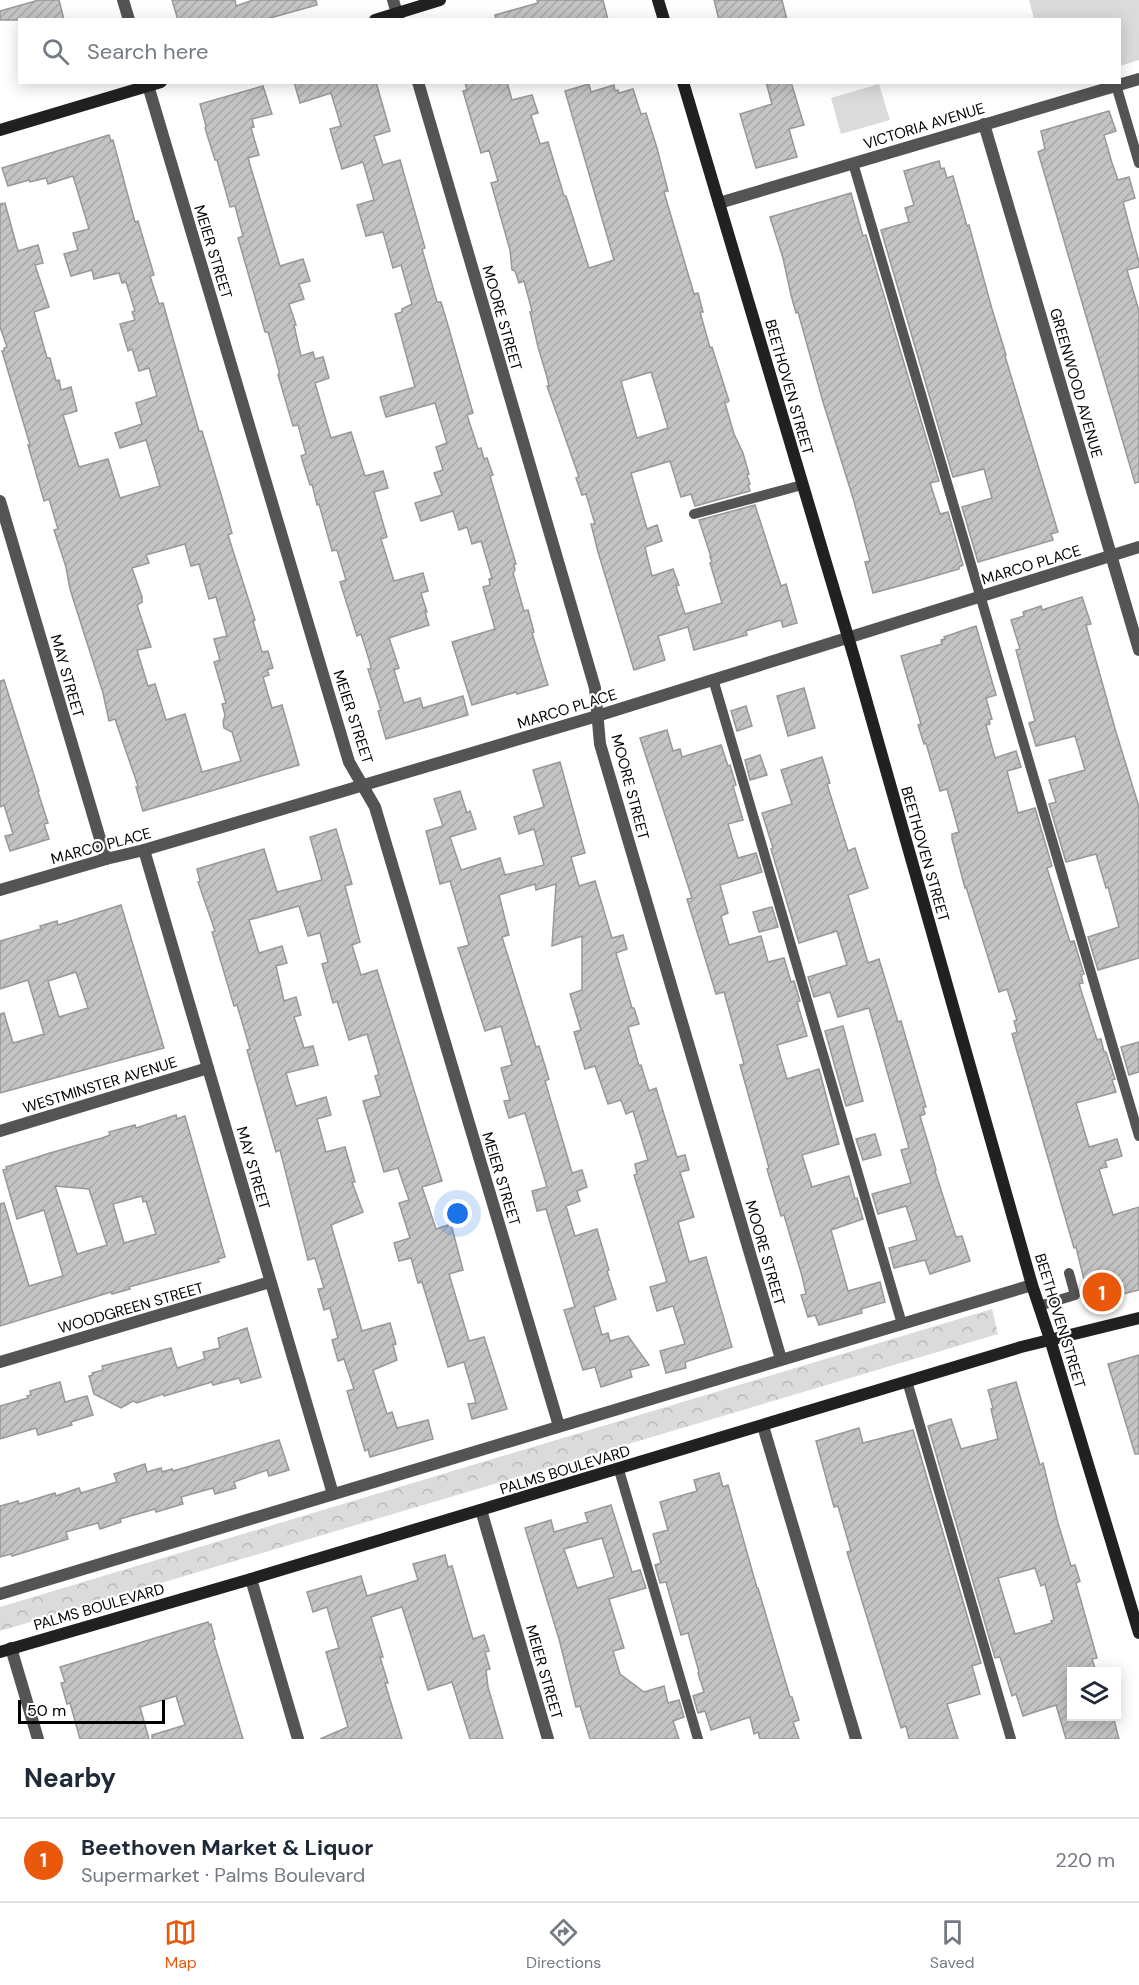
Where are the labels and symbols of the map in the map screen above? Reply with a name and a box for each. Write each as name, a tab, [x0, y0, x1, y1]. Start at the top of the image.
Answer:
street label: VICTORIA AVENUE	[861, 98, 987, 154]
street label: MEIER STREET	[189, 203, 237, 301]
street label: MOORE STREET	[477, 263, 527, 373]
street label: GREENWOOD AVENUE	[1045, 306, 1107, 460]
street label: BEETHOVEN STREET	[760, 317, 818, 457]
street label: MARCO PLACE	[979, 540, 1083, 590]
street label: MAY STREET	[46, 632, 88, 720]
street label: MEIER STREET	[328, 668, 378, 766]
street label: MARCO PLACE	[515, 684, 619, 734]
street label: MOORE STREET	[606, 732, 654, 842]
street label: BEETHOVEN STREET	[896, 784, 954, 924]
street label: MARCO PLACE	[49, 823, 153, 869]
street label: WESTMINSTER AVENUE	[20, 1052, 180, 1118]
street label: MAY STREET	[232, 1124, 274, 1212]
street label: MEIER STREET	[477, 1130, 525, 1228]
street label: MOORE STREET	[740, 1198, 790, 1308]
your location	[443, 1199, 472, 1228]
street label: BEETHOVEN STREET	[1030, 1251, 1090, 1391]
pin: 1	[1082, 1270, 1122, 1314]
street label: WOODGREEN STREET	[56, 1278, 206, 1338]
street label: PALMS BOULEVARD	[497, 1441, 633, 1499]
street label: PALMS BOULEVARD	[31, 1579, 167, 1635]
street label: MEIER STREET	[521, 1623, 567, 1721]
scale bar	[18, 1697, 165, 1724]

